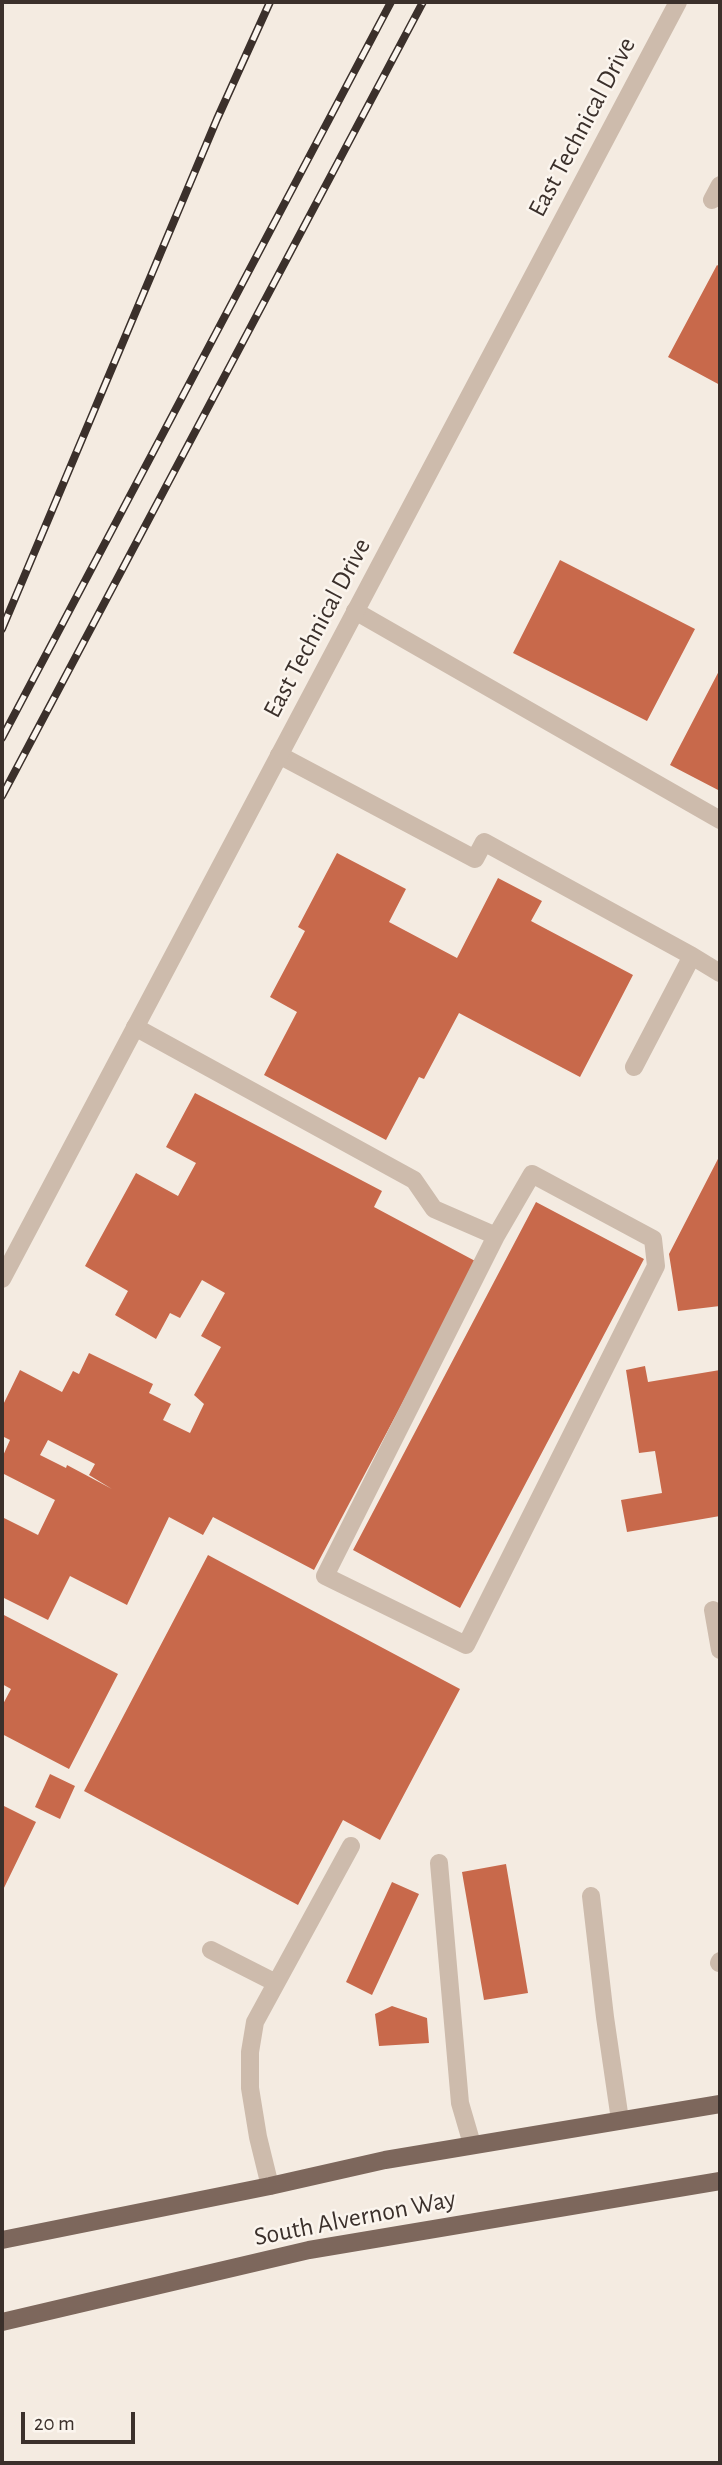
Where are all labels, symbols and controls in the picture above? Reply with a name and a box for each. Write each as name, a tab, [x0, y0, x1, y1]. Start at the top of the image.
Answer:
street label: East Technical Drive	[522, 32, 642, 222]
street label: East Technical Drive	[257, 533, 377, 723]
street label: South Alvernon Way	[252, 2183, 458, 2253]
scale bar	[24, 2398, 138, 2442]
text: 20 m	[34, 2413, 75, 2434]

